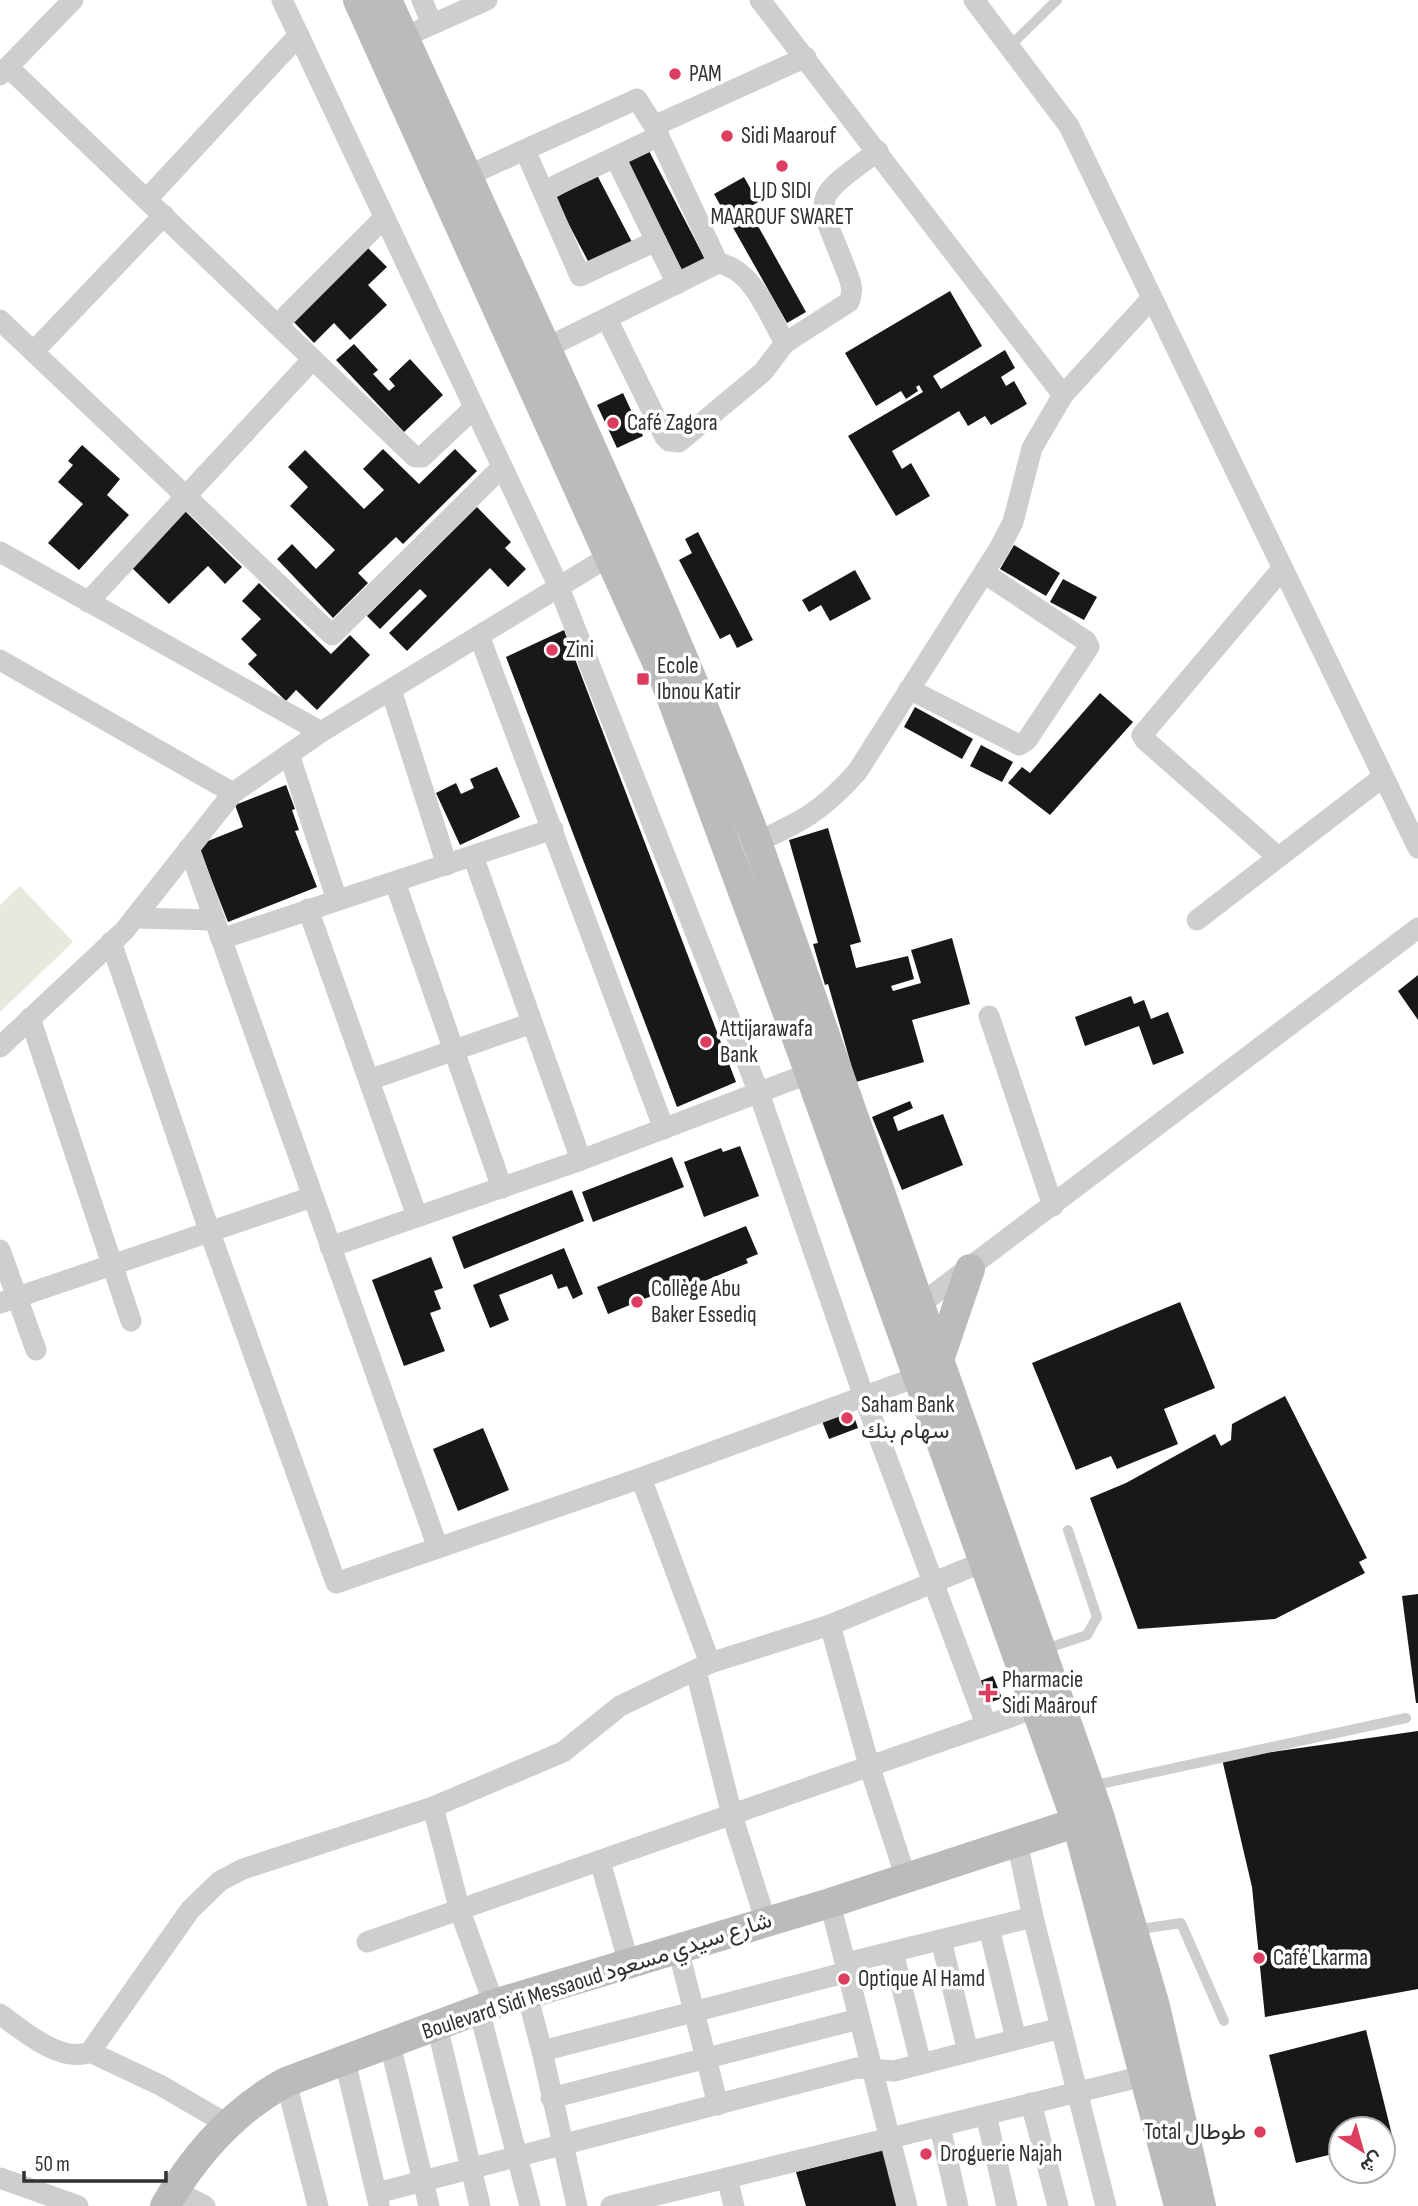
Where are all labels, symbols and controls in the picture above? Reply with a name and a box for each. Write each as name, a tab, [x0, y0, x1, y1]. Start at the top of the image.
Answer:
place label: PAM	[689, 60, 722, 88]
marker: PAM	[667, 66, 683, 82]
place label: Sidi Maarouf	[741, 122, 836, 150]
marker: Sidi Maarouf	[719, 128, 735, 144]
marker: LJD SIDI MAAROUF SWARET	[774, 158, 790, 174]
place label: LJD SIDI MAAROUF SWARET	[710, 177, 854, 231]
place label: Café Zagora	[627, 409, 718, 437]
marker: Café Zagora	[605, 415, 621, 431]
place label: Zini	[566, 636, 594, 664]
marker: Zini	[544, 642, 560, 658]
place label: Ecole Ibnou Katir	[657, 652, 741, 706]
marker: Ecole Ibnou Katir	[635, 671, 651, 687]
place label: Attijarawafa Bank	[719, 1015, 813, 1069]
marker: Attijarawafa Bank	[698, 1034, 714, 1050]
place label: Collège Abu Baker Essediq	[651, 1275, 757, 1329]
marker: Collège Abu Baker Essediq	[629, 1294, 645, 1310]
place label: Saham Bank سهام بنك	[861, 1391, 955, 1445]
marker: Saham Bank سهام بنك	[839, 1410, 855, 1426]
place label: Pharmacie Sidi Maârouf	[1002, 1666, 1097, 1720]
marker: Pharmacie Sidi Maârouf	[980, 1685, 996, 1701]
street label: Boulevard Sidi Messaoud شارع سيدي مسعود	[419, 1906, 777, 2050]
place label: Café Lkarma	[1273, 1944, 1368, 1972]
marker: Café Lkarma	[1251, 1950, 1267, 1966]
place label: Optique Al Hamd	[858, 1965, 985, 1993]
marker: Optique Al Hamd	[836, 1971, 852, 1987]
north arrow	[1327, 2115, 1397, 2185]
place label: Total طوطال	[1144, 2118, 1246, 2146]
marker: Total طوطال	[1252, 2124, 1268, 2140]
scale bar	[24, 2140, 166, 2184]
place label: Droguerie Najah	[940, 2140, 1062, 2168]
marker: Droguerie Najah	[918, 2146, 934, 2162]
text: ش	[1355, 2146, 1387, 2179]
text: 50 m	[35, 2152, 70, 2177]

